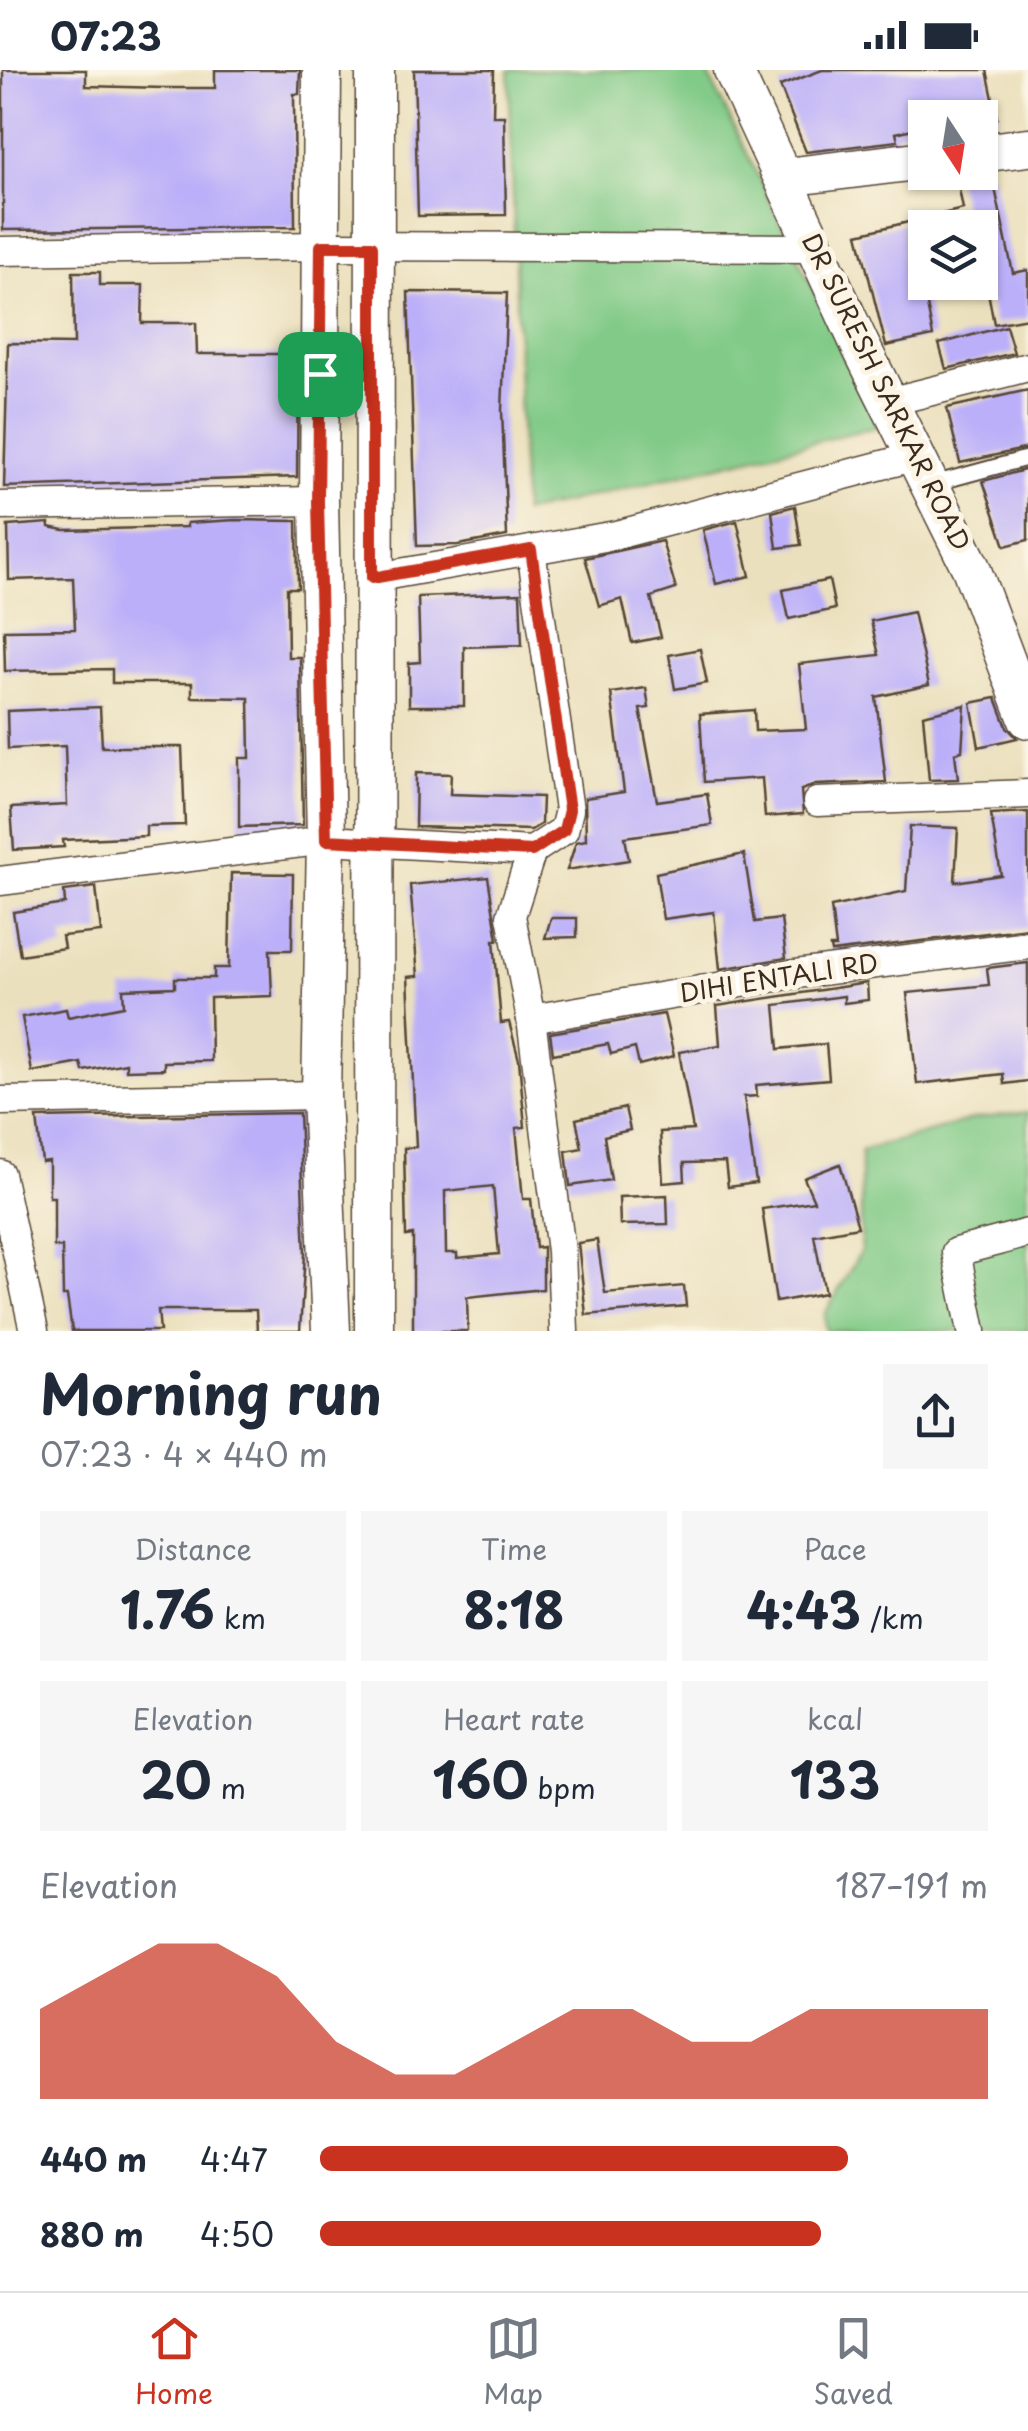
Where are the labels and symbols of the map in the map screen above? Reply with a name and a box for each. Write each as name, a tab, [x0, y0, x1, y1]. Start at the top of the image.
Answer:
north arrow	[908, 100, 998, 190]
street label: DR SURESH SARKAR ROAD	[793, 226, 980, 557]
pin	[278, 332, 363, 417]
street label: DIHI ENTALI RD	[677, 943, 881, 1011]

